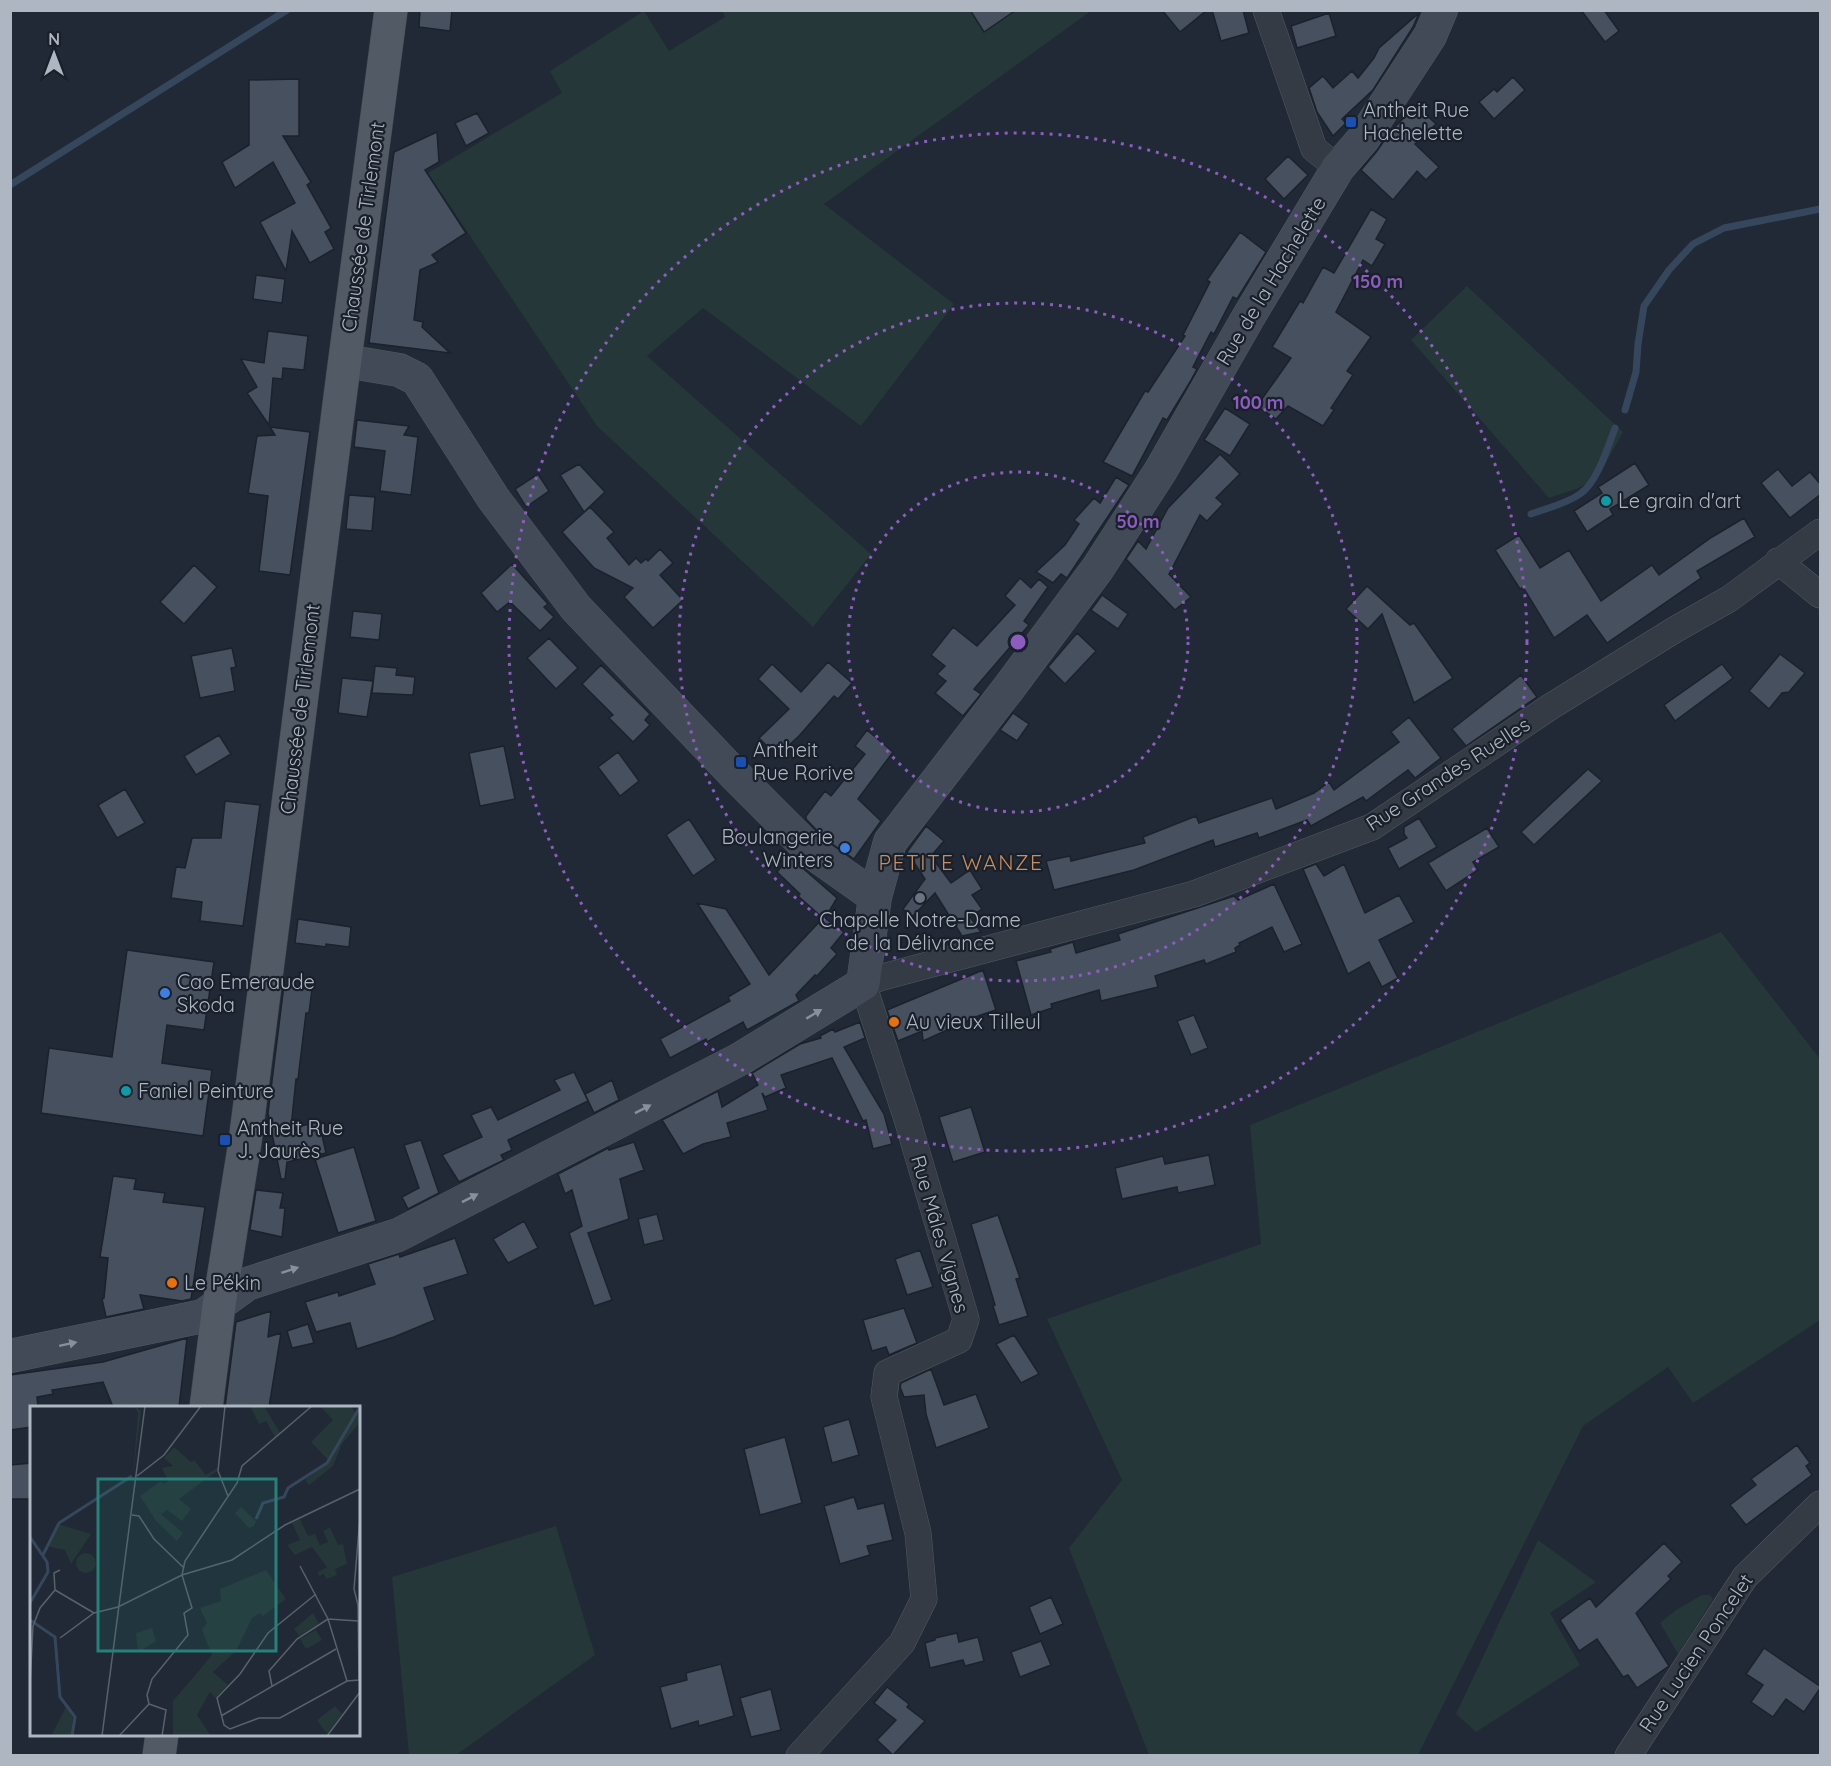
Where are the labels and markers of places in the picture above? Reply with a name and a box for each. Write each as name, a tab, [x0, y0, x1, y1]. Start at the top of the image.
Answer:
place label: Antheit Rue Hachelette	[1363, 97, 1469, 145]
marker: Antheit Rue Hachelette	[1344, 115, 1358, 129]
place label: Le grain d'art	[1618, 488, 1742, 513]
marker: Le grain d'art	[1599, 494, 1613, 508]
centre of rings	[1008, 632, 1028, 652]
place label: Antheit Rue Rorive	[753, 737, 853, 785]
marker: Antheit Rue Rorive	[734, 755, 748, 769]
place label: Boulangerie Winters	[722, 824, 833, 872]
marker: Boulangerie Winters	[838, 841, 852, 855]
marker: Chapelle Notre-Dame de la Délivrance	[913, 891, 927, 905]
place label: Chapelle Notre-Dame de la Délivrance	[819, 907, 1021, 955]
place label: Cao Emeraude Skoda	[177, 969, 315, 1017]
marker: Cao Emeraude Skoda	[158, 986, 172, 1000]
place label: Au vieux Tilleul	[906, 1009, 1041, 1034]
marker: Au vieux Tilleul	[887, 1015, 901, 1029]
place label: Faniel Peinture	[138, 1078, 274, 1103]
marker: Faniel Peinture	[119, 1084, 133, 1098]
place label: Antheit Rue J. Jaurès	[237, 1115, 343, 1163]
marker: Antheit Rue J. Jaurès	[218, 1133, 232, 1147]
place label: Le Pékin	[184, 1270, 261, 1295]
marker: Le Pékin	[165, 1276, 179, 1290]

